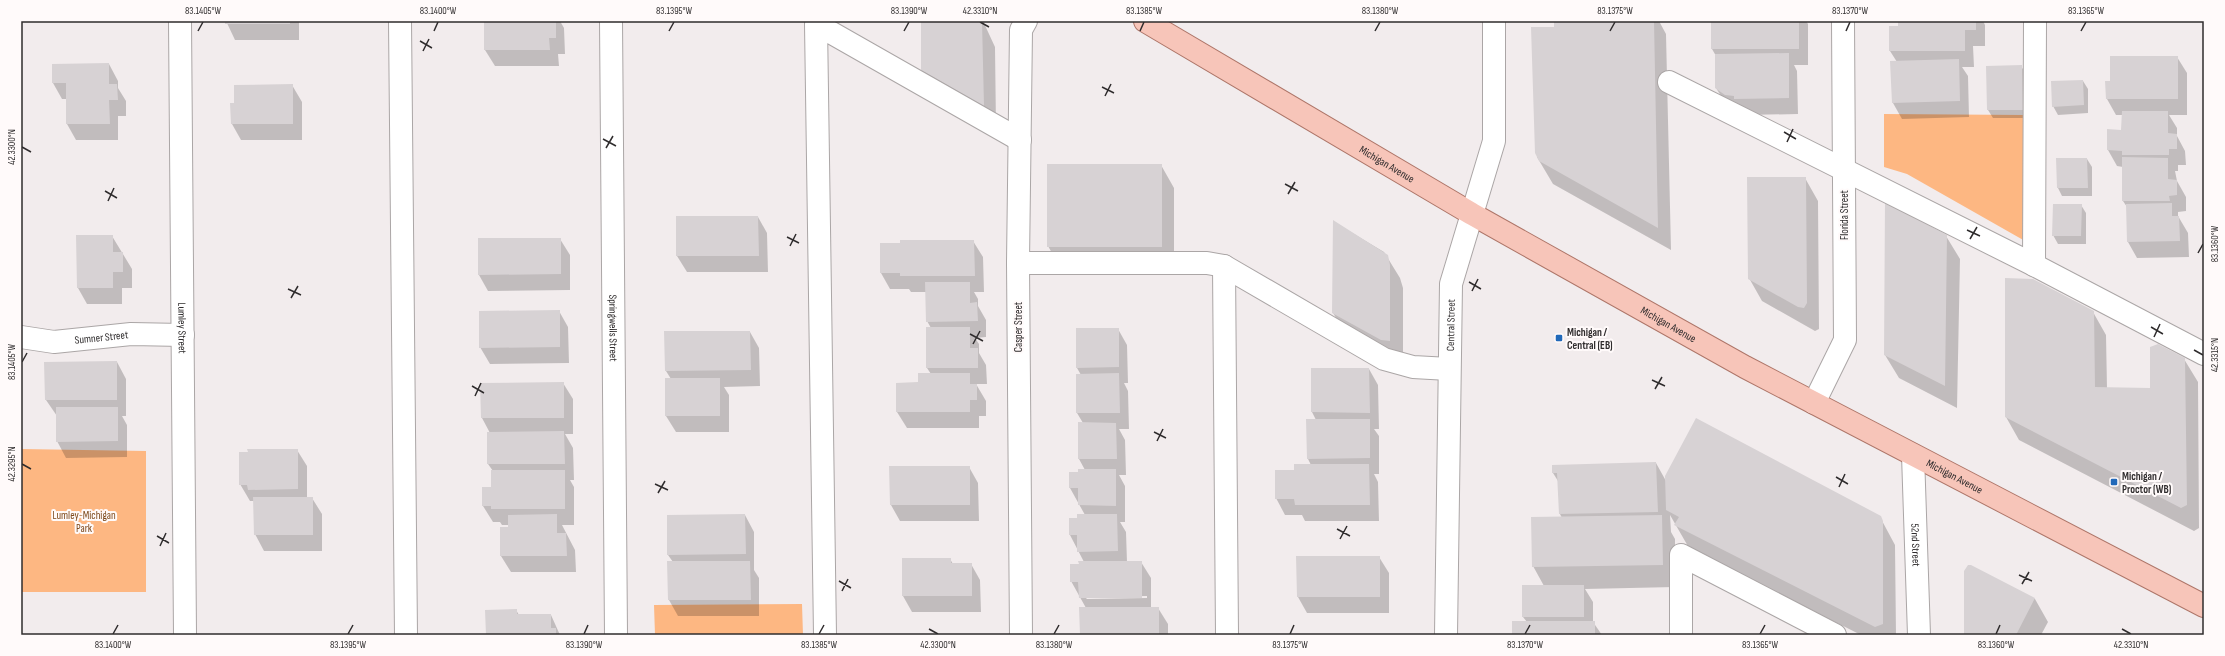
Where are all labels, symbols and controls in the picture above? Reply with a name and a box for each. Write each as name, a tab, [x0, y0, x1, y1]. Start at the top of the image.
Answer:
text: 83.1405°W	[185, 5, 222, 17]
text: 83.1400°W	[420, 5, 457, 17]
text: 83.1395°W	[656, 5, 693, 17]
text: 83.1390°W	[891, 5, 928, 17]
text: 42.3310°N	[963, 5, 997, 17]
text: 83.1385°W	[1126, 5, 1163, 17]
text: 83.1380°W	[1362, 5, 1399, 17]
text: 83.1375°W	[1597, 5, 1633, 17]
text: 83.1370°W	[1832, 5, 1869, 17]
text: 83.1365°W	[2068, 5, 2105, 17]
text: 42.3300°N	[6, 129, 18, 165]
street label: Michigan Avenue	[1357, 143, 1417, 185]
street label: Florida Street	[1838, 189, 1851, 240]
text: 83.1360°W	[2209, 225, 2221, 262]
street label: Springwells Street	[607, 294, 620, 362]
street label: Central Street	[1444, 298, 1457, 351]
street label: Casper Street	[1012, 301, 1025, 352]
street label: Lumley Street	[176, 302, 189, 354]
street label: Michigan Avenue	[1638, 303, 1699, 345]
place label: Michigan / Central (EB)	[1567, 326, 1613, 352]
street label: Sumner Street	[74, 328, 129, 346]
marker: Michigan / Central (EB)	[1554, 333, 1564, 343]
text: 42.3315°N	[2209, 338, 2221, 372]
text: 83.1405°W	[6, 343, 18, 380]
text: 42.3295°N	[6, 446, 18, 482]
street label: Michigan Avenue	[1924, 456, 1985, 496]
place label: Michigan / Proctor (WB)	[2122, 470, 2172, 496]
marker: Michigan / Proctor (WB)	[2109, 477, 2119, 487]
park label: Lumley-Michigan Park	[52, 509, 116, 535]
street label: 52nd Street	[1909, 523, 1923, 567]
text: 83.1400°W	[95, 639, 132, 651]
text: 83.1395°W	[330, 639, 367, 651]
text: 83.1390°W	[566, 639, 603, 651]
text: 83.1385°W	[801, 639, 838, 651]
text: 42.3300°N	[920, 639, 956, 651]
text: 83.1380°W	[1036, 639, 1073, 651]
text: 83.1375°W	[1272, 639, 1308, 651]
text: 83.1370°W	[1507, 639, 1544, 651]
text: 83.1365°W	[1742, 639, 1779, 651]
text: 83.1360°W	[1978, 639, 2015, 651]
text: 42.3310°N	[2114, 639, 2148, 651]

